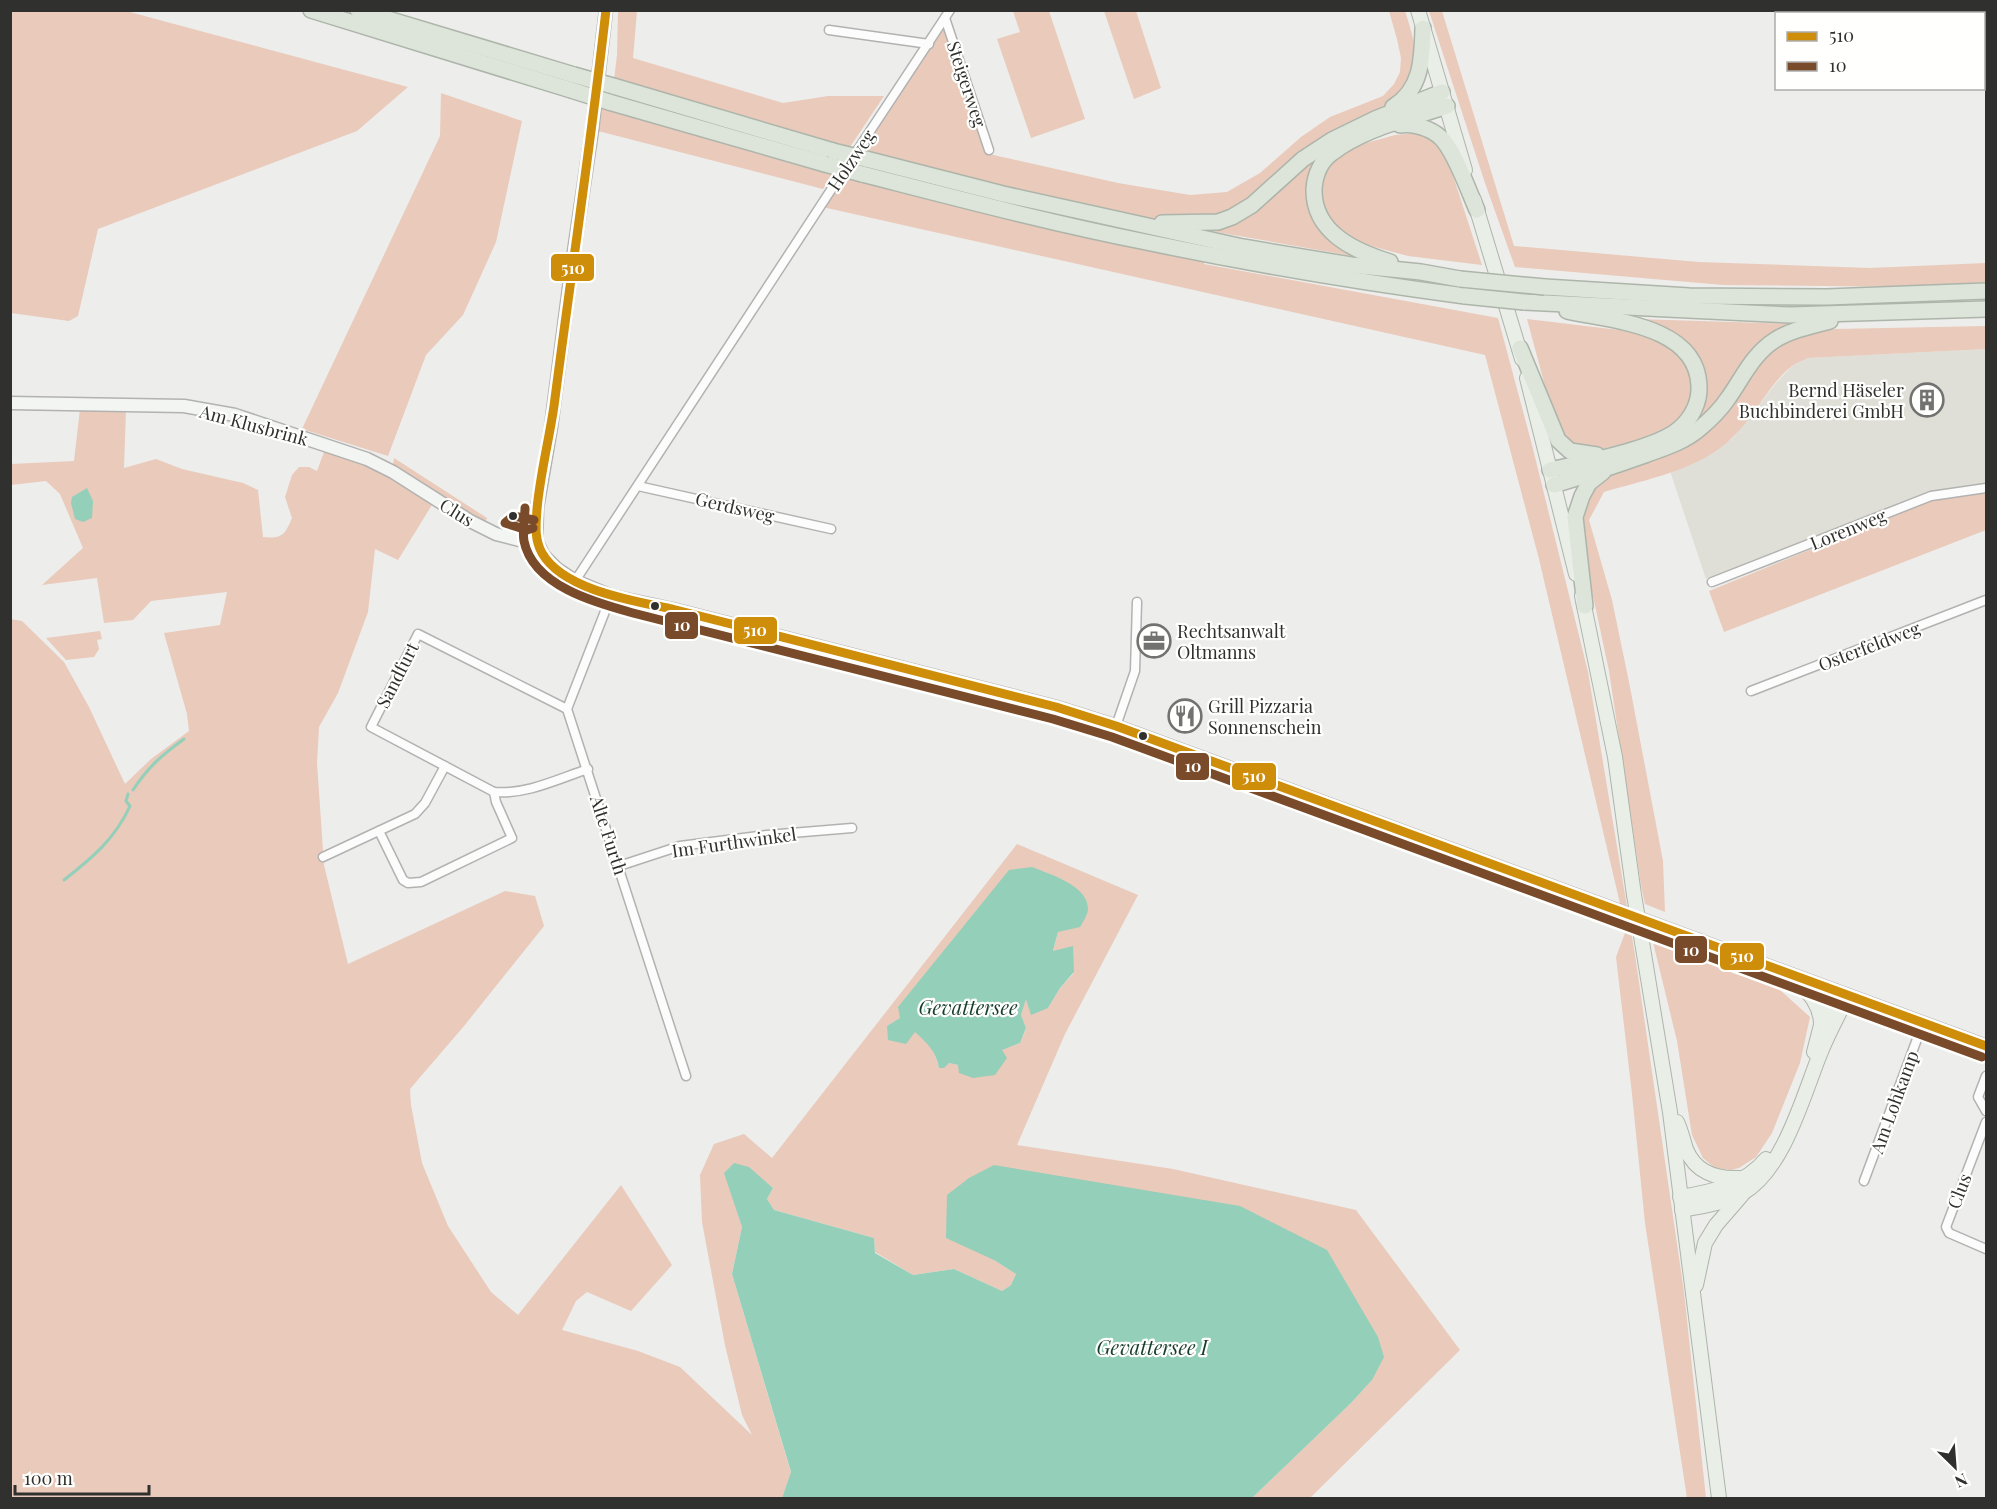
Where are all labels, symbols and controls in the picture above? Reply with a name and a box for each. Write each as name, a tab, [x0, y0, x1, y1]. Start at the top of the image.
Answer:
legend	[1775, 12, 1985, 90]
text: 510	[1829, 23, 1854, 47]
street label: Steigerweg	[942, 38, 992, 131]
text: 10	[1829, 53, 1846, 77]
street label: Holzweg	[822, 124, 881, 195]
line badge: 510	[550, 253, 595, 282]
text: 510	[561, 257, 585, 278]
place label: Bernd Häseler Buchbinderei GmbH	[1739, 378, 1904, 423]
building icon: Bernd Häseler Buchbinderei GmbH	[1909, 382, 1945, 418]
street label: Am Klusbrink	[196, 399, 311, 451]
street label: Gerdsweg	[693, 486, 777, 528]
street label: Clus	[435, 492, 479, 532]
street label: Lorenweg	[1806, 503, 1890, 555]
unlabelled marker	[507, 510, 519, 522]
unlabelled marker	[649, 600, 661, 612]
line badge: 10	[664, 611, 699, 640]
text: 10	[674, 614, 690, 635]
street label: Osterfeldweg	[1815, 615, 1924, 676]
line badge: 510	[733, 616, 778, 645]
text: 510	[743, 619, 767, 640]
place label: Rechtsanwalt Oltmanns	[1177, 619, 1286, 664]
office icon: Rechtsanwalt Oltmanns	[1136, 623, 1172, 659]
street label: Sandfurt	[370, 638, 424, 712]
place label: Grill Pizzaria Sonnenschein	[1208, 694, 1322, 739]
restaurant icon: Grill Pizzaria Sonnenschein	[1167, 698, 1203, 734]
unlabelled marker	[1137, 730, 1149, 742]
line badge: 10	[1175, 752, 1210, 781]
text: 10	[1185, 755, 1201, 776]
line badge: 510	[1231, 762, 1277, 791]
text: 510	[1242, 765, 1266, 786]
street label: Alte Furth	[585, 791, 633, 878]
street label: Im Furthwinkel	[670, 821, 798, 863]
line badge: 10	[1674, 935, 1708, 964]
text: 10	[1683, 939, 1699, 960]
line badge: 510	[1719, 942, 1765, 971]
text: 510	[1730, 945, 1754, 966]
water label: Gevattersee	[918, 993, 1018, 1020]
street label: Am Lohkamp	[1864, 1047, 1924, 1158]
street label: Clus	[1941, 1170, 1977, 1212]
water label: Gevattersee I	[1097, 1333, 1210, 1360]
north arrow	[1925, 1437, 1985, 1497]
scale bar	[15, 1458, 148, 1496]
text: 100 m	[24, 1466, 73, 1490]
text: N	[1951, 1469, 1971, 1493]

